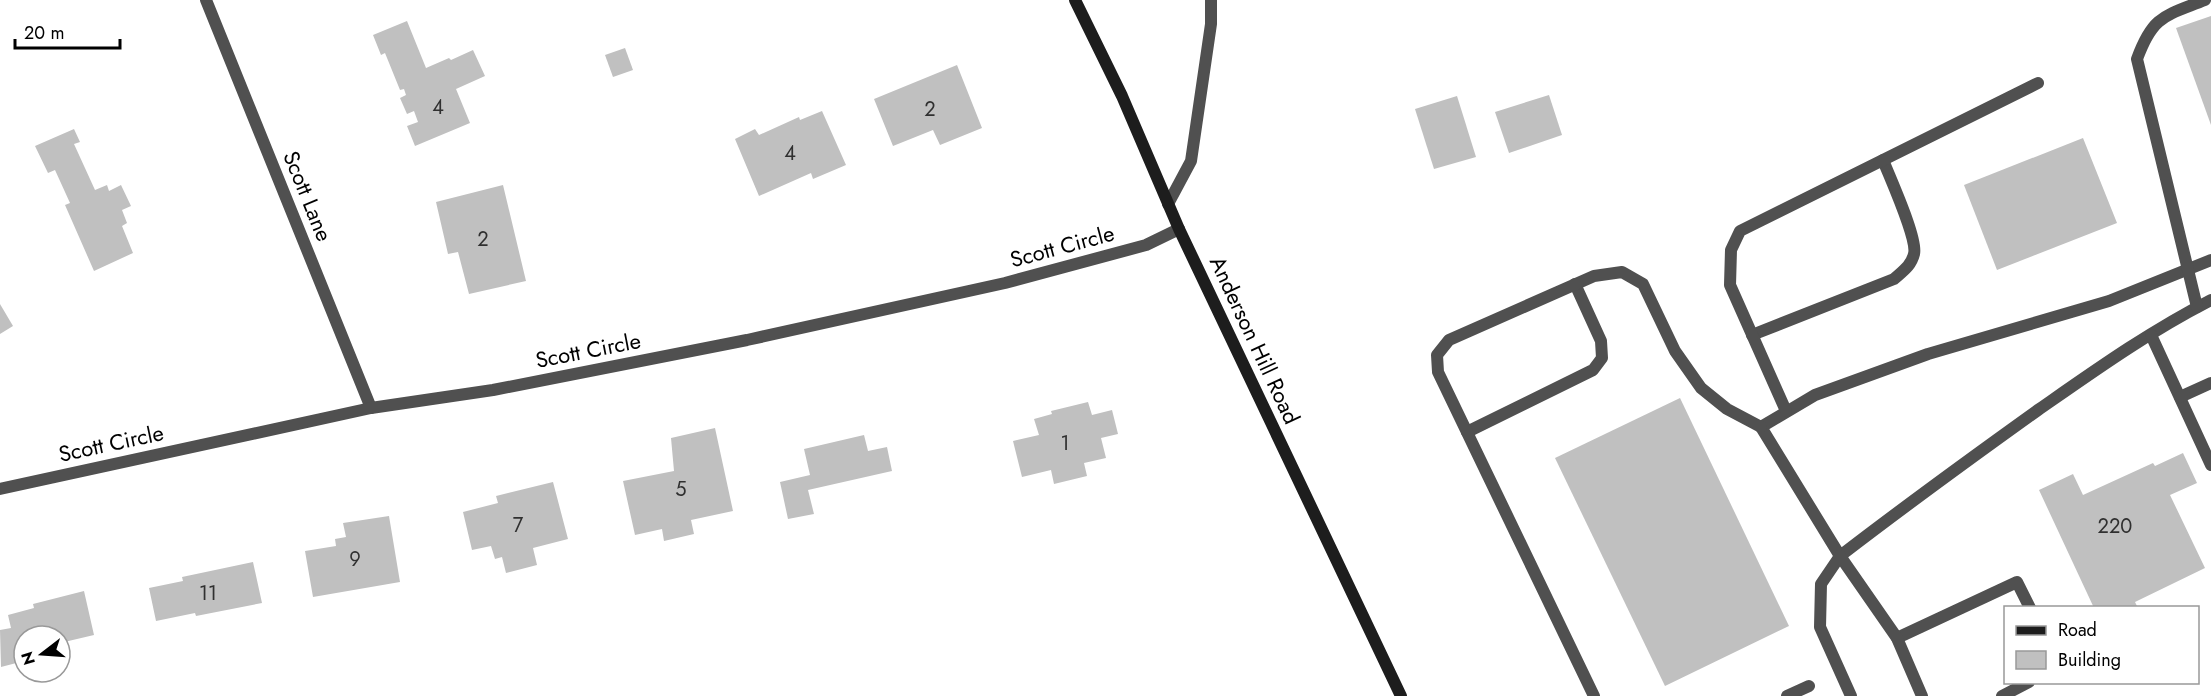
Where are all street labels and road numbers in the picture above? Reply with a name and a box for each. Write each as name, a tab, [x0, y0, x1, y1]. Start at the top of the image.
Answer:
street label: Scott Lane	[275, 146, 341, 246]
street label: Scott Circle	[1006, 217, 1118, 275]
street label: Anderson Hill Road	[1202, 251, 1308, 429]
street label: Scott Circle	[533, 324, 643, 376]
street label: Scott Circle	[56, 416, 166, 470]

